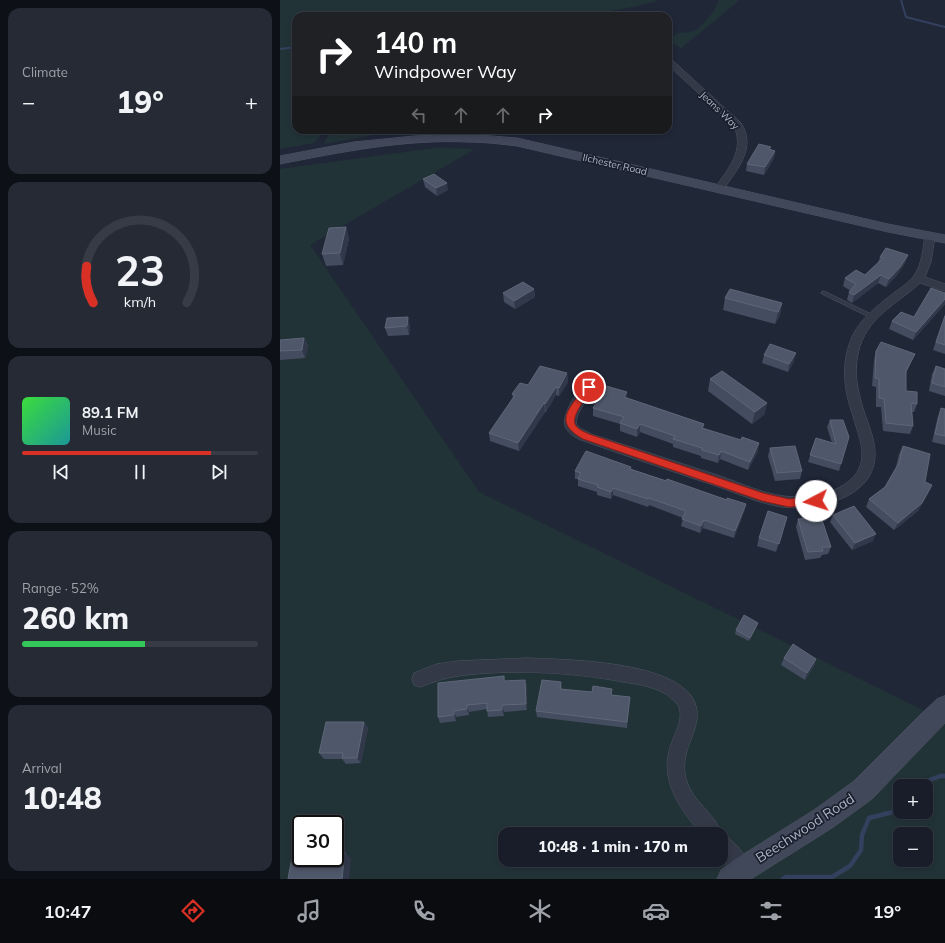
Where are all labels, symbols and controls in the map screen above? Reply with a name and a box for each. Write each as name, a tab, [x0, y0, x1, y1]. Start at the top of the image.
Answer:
text: 140 m	[374, 25, 457, 60]
icon: right	[308, 28, 360, 80]
text: Windpower Way	[374, 60, 516, 83]
text: Climate	[22, 64, 68, 80]
text: 19°	[116, 83, 164, 121]
text: −	[22, 88, 35, 116]
text: +	[245, 88, 258, 116]
street label: Jeans Way	[697, 88, 743, 133]
icon: left	[408, 104, 430, 126]
icon: ahead	[450, 104, 472, 126]
icon: ahead	[492, 104, 514, 126]
icon: right	[534, 104, 556, 126]
street label: Ilchester Road	[581, 151, 648, 178]
text: 23	[115, 244, 165, 296]
text: km/h	[124, 293, 156, 311]
pin	[572, 370, 606, 404]
icon: arrive	[578, 376, 600, 398]
text: 89.1 FM	[82, 403, 138, 422]
text: Music	[82, 422, 117, 438]
icon: previous	[50, 461, 72, 483]
icon: pause	[129, 461, 151, 483]
icon: next	[208, 461, 230, 483]
position arrow	[795, 480, 837, 522]
text: Range · 52%	[22, 580, 99, 596]
text: 260 km	[22, 599, 129, 637]
text: Arrival	[22, 760, 62, 776]
text: 10:48	[22, 779, 102, 817]
map controls	[893, 779, 933, 867]
button: +	[893, 779, 933, 819]
street label: Beechwood Road	[752, 789, 858, 867]
speed limit sign: 30	[292, 815, 344, 867]
button: −	[893, 827, 933, 867]
text: 10:48 · 1 min · 170 m	[538, 837, 688, 856]
icon: directions	[179, 897, 207, 925]
icon: music	[295, 897, 323, 925]
icon: phone	[410, 897, 438, 925]
icon: climate	[526, 897, 554, 925]
icon: car	[642, 897, 670, 925]
icon: filters	[757, 897, 785, 925]
text: 10:47	[44, 900, 91, 923]
text: 19°	[873, 900, 901, 923]

